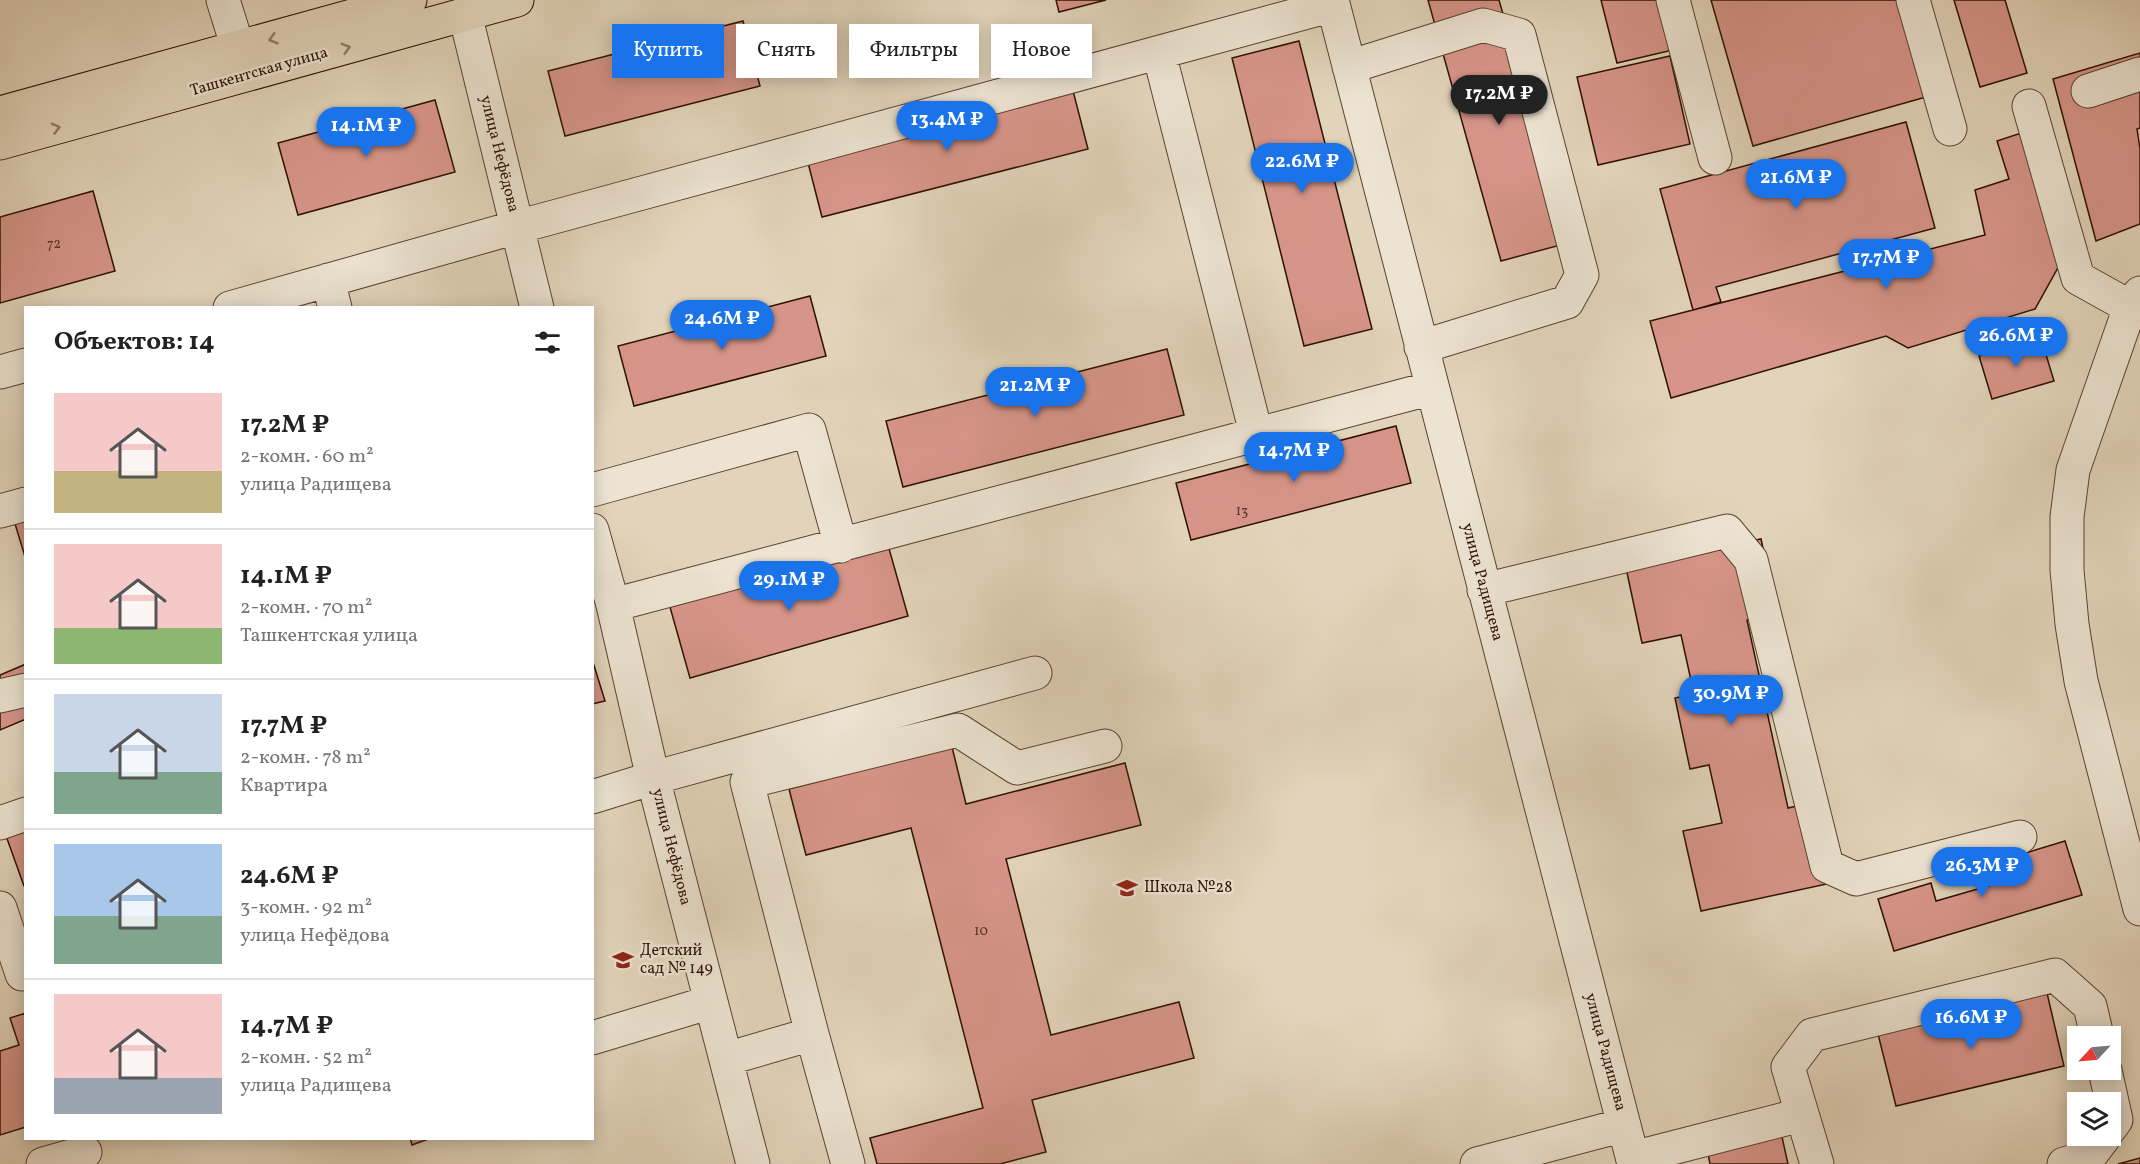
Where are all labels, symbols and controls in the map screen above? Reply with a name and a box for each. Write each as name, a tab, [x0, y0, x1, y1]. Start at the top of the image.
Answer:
chip: Купить	[612, 24, 724, 78]
chip: Снять	[736, 24, 837, 78]
chip: Фильтры	[849, 24, 979, 78]
chip: Новое	[991, 24, 1092, 78]
one-way arrow	[268, 31, 278, 44]
street label: Ташкентская улица	[187, 42, 331, 102]
one-way arrow	[340, 43, 351, 55]
pin: 17.2M ₽	[1444, 75, 1554, 126]
text: 17.2M ₽	[1465, 80, 1533, 108]
street label: улица Нефёдова	[474, 93, 524, 215]
pin: 13.4M ₽	[892, 101, 1002, 152]
text: 13.4M ₽	[910, 106, 984, 134]
pin: 14.1M ₽	[311, 107, 421, 158]
text: 14.1M ₽	[331, 112, 401, 140]
one-way arrow	[51, 122, 61, 135]
pin: 22.6M ₽	[1247, 143, 1357, 194]
text: 22.6M ₽	[1265, 148, 1339, 176]
pin: 21.6M ₽	[1741, 159, 1851, 210]
text: 21.6M ₽	[1760, 164, 1832, 192]
house number: 72	[47, 235, 61, 254]
pin: 17.7M ₽	[1831, 239, 1941, 290]
text: 17.7M ₽	[1852, 244, 1920, 272]
pin: 24.6M ₽	[667, 300, 777, 351]
text: 24.6M ₽	[684, 305, 760, 333]
pin: 26.6M ₽	[1961, 317, 2071, 368]
text: 26.6M ₽	[1978, 322, 2054, 350]
text: Объектов: 14	[54, 324, 215, 360]
icon: filters	[531, 326, 564, 359]
pin: 21.2M ₽	[980, 367, 1090, 418]
text: 21.2M ₽	[999, 372, 1071, 400]
text: 17.2M ₽	[240, 407, 329, 443]
icon: home	[102, 417, 174, 489]
pin: 14.7M ₽	[1239, 432, 1349, 483]
text: 14.7M ₽	[1258, 437, 1330, 465]
text: 2-комн. · 60 m²	[240, 443, 374, 471]
text: улица Радищева	[240, 471, 392, 499]
house number: 13	[1236, 502, 1248, 521]
street label: улица Радищева	[1456, 521, 1508, 643]
text: 14.1M ₽	[240, 558, 332, 594]
pin: 29.1M ₽	[734, 561, 844, 612]
text: 29.1M ₽	[753, 566, 825, 594]
icon: home	[102, 568, 174, 640]
text: 2-комн. · 70 m²	[240, 594, 372, 622]
text: Ташкентская улица	[240, 622, 418, 650]
pin: 30.9M ₽	[1676, 675, 1786, 726]
text: 30.9M ₽	[1693, 680, 1769, 708]
text: 17.7M ₽	[240, 708, 327, 744]
icon: home	[102, 718, 174, 790]
text: 2-комн. · 78 m²	[240, 744, 371, 772]
text: Квартира	[240, 772, 328, 800]
street label: улица Нефёдова	[646, 786, 696, 908]
pin: 26.3M ₽	[1927, 847, 2037, 898]
text: 26.3M ₽	[1945, 852, 2019, 880]
text: 24.6M ₽	[240, 858, 339, 894]
icon: home	[102, 868, 174, 940]
school or university icon: Школа №28	[1115, 876, 1139, 900]
place label: Школа №28	[1144, 877, 1232, 899]
text: 3-комн. · 92 m²	[240, 894, 372, 922]
text: улица Нефёдова	[240, 922, 390, 950]
house number: 10	[974, 922, 988, 941]
place label: Детский сад № 149	[640, 940, 713, 980]
school or university icon: Детский сад № 149	[611, 948, 635, 972]
street label: улица Радищева	[1579, 991, 1631, 1113]
pin: 16.6M ₽	[1916, 999, 2026, 1050]
text: 16.6M ₽	[1935, 1004, 2007, 1032]
text: 14.7M ₽	[240, 1008, 333, 1044]
icon: home	[102, 1018, 174, 1090]
north arrow	[2067, 1026, 2121, 1080]
map controls	[2067, 1026, 2121, 1146]
text: 2-комн. · 52 m²	[240, 1044, 372, 1072]
text: улица Радищева	[240, 1072, 392, 1100]
button: layers	[2067, 1092, 2121, 1146]

